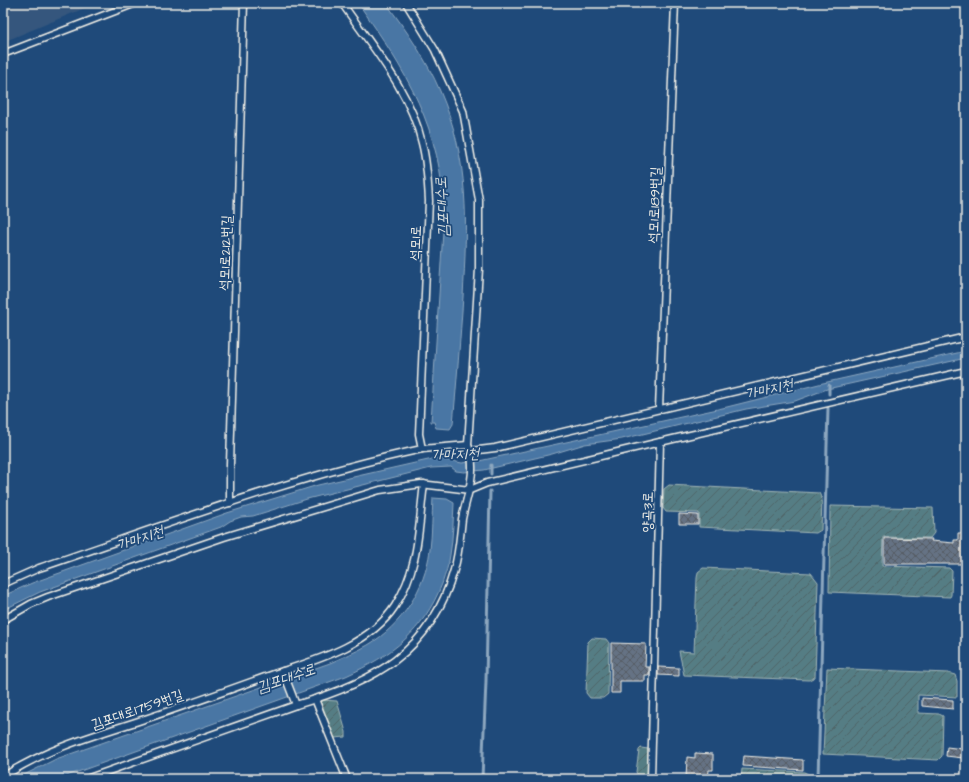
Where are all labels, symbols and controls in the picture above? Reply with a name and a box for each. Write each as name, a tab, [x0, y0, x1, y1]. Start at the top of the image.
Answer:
street label: 석모1로189번길	[644, 166, 666, 244]
water label: 김포대수로	[430, 176, 455, 238]
street label: 석모1로212번길	[215, 214, 237, 291]
street label: 석모1로	[405, 225, 427, 261]
water label: 가마지천	[743, 373, 797, 405]
water label: 가마지천	[431, 443, 481, 466]
street label: 양곡3로	[638, 491, 658, 533]
water label: 가마지천	[114, 520, 168, 556]
water label: 김포대수로	[254, 659, 318, 698]
street label: 김포대로1759번길	[89, 685, 187, 735]

